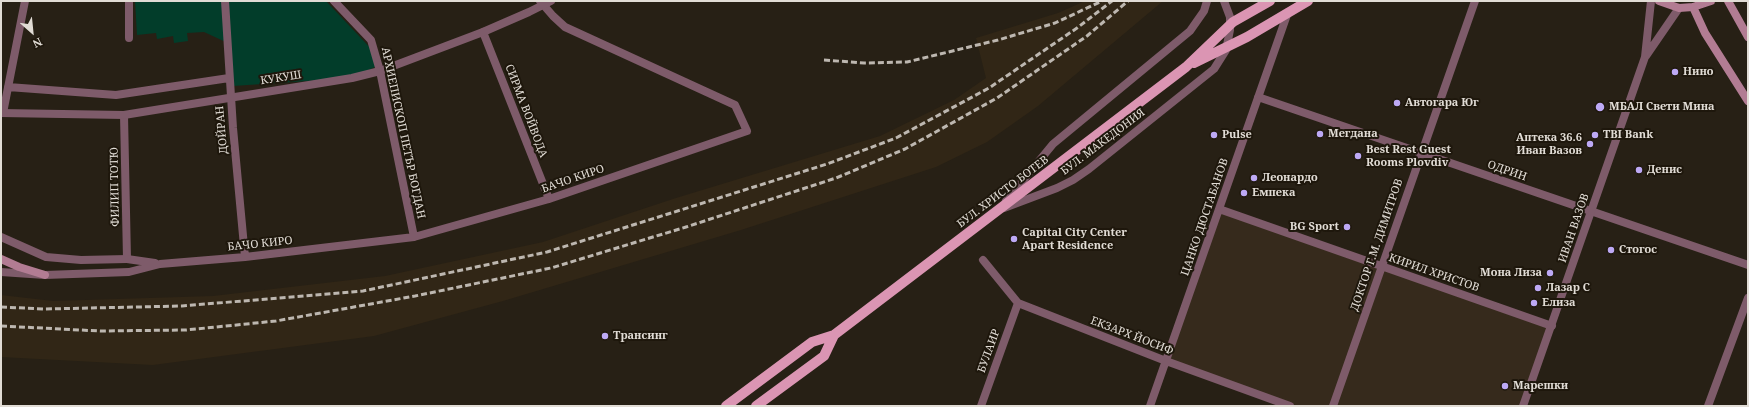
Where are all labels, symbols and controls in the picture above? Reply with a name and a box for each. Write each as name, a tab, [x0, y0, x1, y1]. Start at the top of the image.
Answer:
north arrow	[12, 12, 52, 52]
text: N	[30, 34, 45, 52]
street label: АРХИЕПИСКОП ПЕТЪР БОГДАН	[378, 46, 428, 220]
street label: СИРМА ВОЙВОДА	[502, 62, 550, 160]
place label: Нино	[1683, 65, 1713, 79]
marker: Нино	[1670, 67, 1680, 77]
street label: КУКУШ	[259, 68, 303, 88]
place label: Автогара Юг	[1405, 96, 1479, 110]
marker: Автогара Юг	[1392, 98, 1402, 108]
place label: МБАЛ Свети Мина	[1609, 100, 1715, 114]
marker: МБАЛ Свети Мина	[1594, 101, 1606, 113]
street label: ДОЙРАН	[213, 105, 231, 155]
street label: БУЛ. МАКЕДОНИЯ	[1058, 106, 1148, 178]
place label: Мегдана	[1328, 127, 1378, 141]
place label: Pulse	[1222, 128, 1252, 142]
place label: TBI Bank	[1603, 128, 1653, 142]
marker: Мегдана	[1315, 129, 1325, 139]
marker: Pulse	[1209, 130, 1219, 140]
marker: TBI Bank	[1590, 130, 1600, 140]
place label: Аптека 36.6 Иван Вазов	[1516, 131, 1582, 157]
marker: Аптека 36.6 Иван Вазов	[1585, 139, 1595, 149]
place label: Best Rest Guest Rooms Plovdiv	[1366, 143, 1451, 169]
street label: ФИЛИП ТОТЮ	[108, 147, 122, 227]
marker: Best Rest Guest Rooms Plovdiv	[1353, 151, 1363, 161]
street label: БУЛ. ХРИСТО БОТЕВ	[955, 153, 1051, 231]
street label: ЦАНКО ДЮСТАБАНОВ	[1179, 156, 1231, 278]
street label: ОДРИН	[1486, 158, 1528, 184]
street label: БАЧО КИРО	[540, 162, 606, 196]
place label: Денис	[1647, 163, 1682, 177]
marker: Денис	[1634, 165, 1644, 175]
place label: Леонардо	[1262, 171, 1318, 185]
marker: Леонардо	[1249, 173, 1259, 183]
street label: ДОКТОР Г.М. ДИМИТРОВ	[1348, 177, 1406, 313]
place label: Емпека	[1252, 186, 1295, 200]
marker: Емпека	[1239, 188, 1249, 198]
street label: ИВАН ВАЗОВ	[1556, 192, 1592, 264]
place label: BG Sport	[1290, 220, 1339, 234]
marker: BG Sport	[1342, 222, 1352, 232]
place label: Capital City Center Apart Residence	[1022, 226, 1127, 252]
street label: БАЧО КИРО	[227, 234, 293, 254]
marker: Capital City Center Apart Residence	[1009, 234, 1019, 244]
place label: Стогос	[1619, 243, 1657, 257]
marker: Стогос	[1606, 245, 1616, 255]
street label: КИРИЛ ХРИСТОВ	[1387, 251, 1481, 295]
place label: Мона Лиза	[1480, 266, 1542, 280]
marker: Мона Лиза	[1545, 268, 1555, 278]
place label: Лазар С	[1546, 281, 1590, 295]
marker: Лазар С	[1533, 283, 1543, 293]
place label: Елиза	[1542, 296, 1576, 310]
marker: Елиза	[1529, 298, 1539, 308]
street label: ЕКЗАРХ ЙОСИФ	[1089, 314, 1175, 358]
street label: БУЛАИР	[975, 327, 1003, 375]
place label: Трансинг	[613, 329, 668, 343]
marker: Трансинг	[600, 331, 610, 341]
place label: Марешки	[1513, 379, 1568, 393]
marker: Марешки	[1500, 381, 1510, 391]

